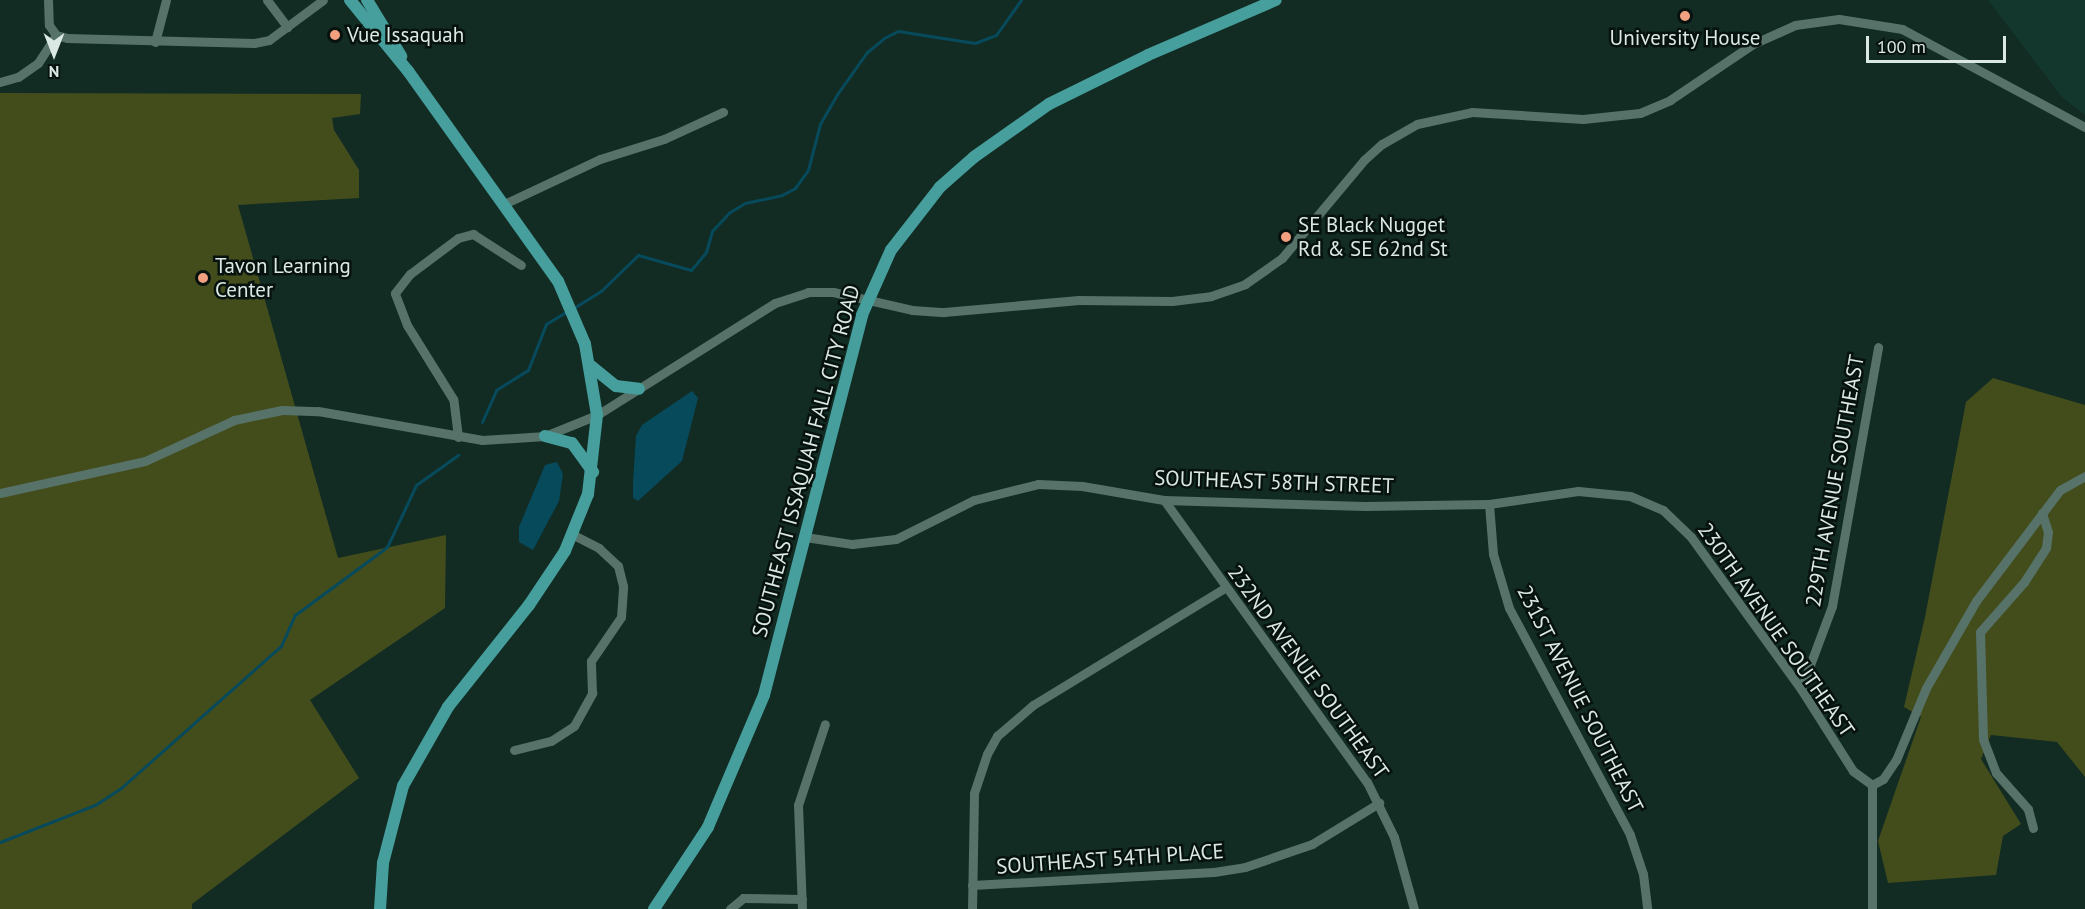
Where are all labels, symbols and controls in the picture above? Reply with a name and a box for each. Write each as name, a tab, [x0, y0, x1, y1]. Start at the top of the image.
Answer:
marker: University House	[1678, 9, 1692, 23]
place label: Vue Issaquah	[347, 22, 464, 48]
north arrow	[24, 24, 84, 84]
scale bar	[1869, 24, 2008, 62]
place label: University House	[1609, 25, 1761, 51]
marker: Vue Issaquah	[328, 28, 342, 42]
text: 100 m	[1877, 35, 1926, 58]
text: N	[49, 62, 59, 82]
place label: SE Black Nugget Rd & SE 62nd St	[1298, 212, 1448, 262]
marker: SE Black Nugget Rd & SE 62nd St	[1279, 230, 1293, 244]
place label: Tavon Learning Center	[215, 253, 351, 303]
marker: Tavon Learning Center	[196, 271, 210, 285]
street label: SOUTHEAST ISSAQUAH FALL CITY ROAD	[746, 281, 866, 641]
street label: 229TH AVENUE SOUTHEAST	[1800, 353, 1870, 609]
street label: SOUTHEAST 58TH STREET	[1153, 465, 1395, 499]
street label: 230TH AVENUE SOUTHEAST	[1692, 518, 1860, 742]
street label: 232ND AVENUE SOUTHEAST	[1222, 560, 1394, 784]
street label: 231ST AVENUE SOUTHEAST	[1511, 580, 1649, 818]
street label: SOUTHEAST 54TH PLACE	[995, 838, 1225, 880]

